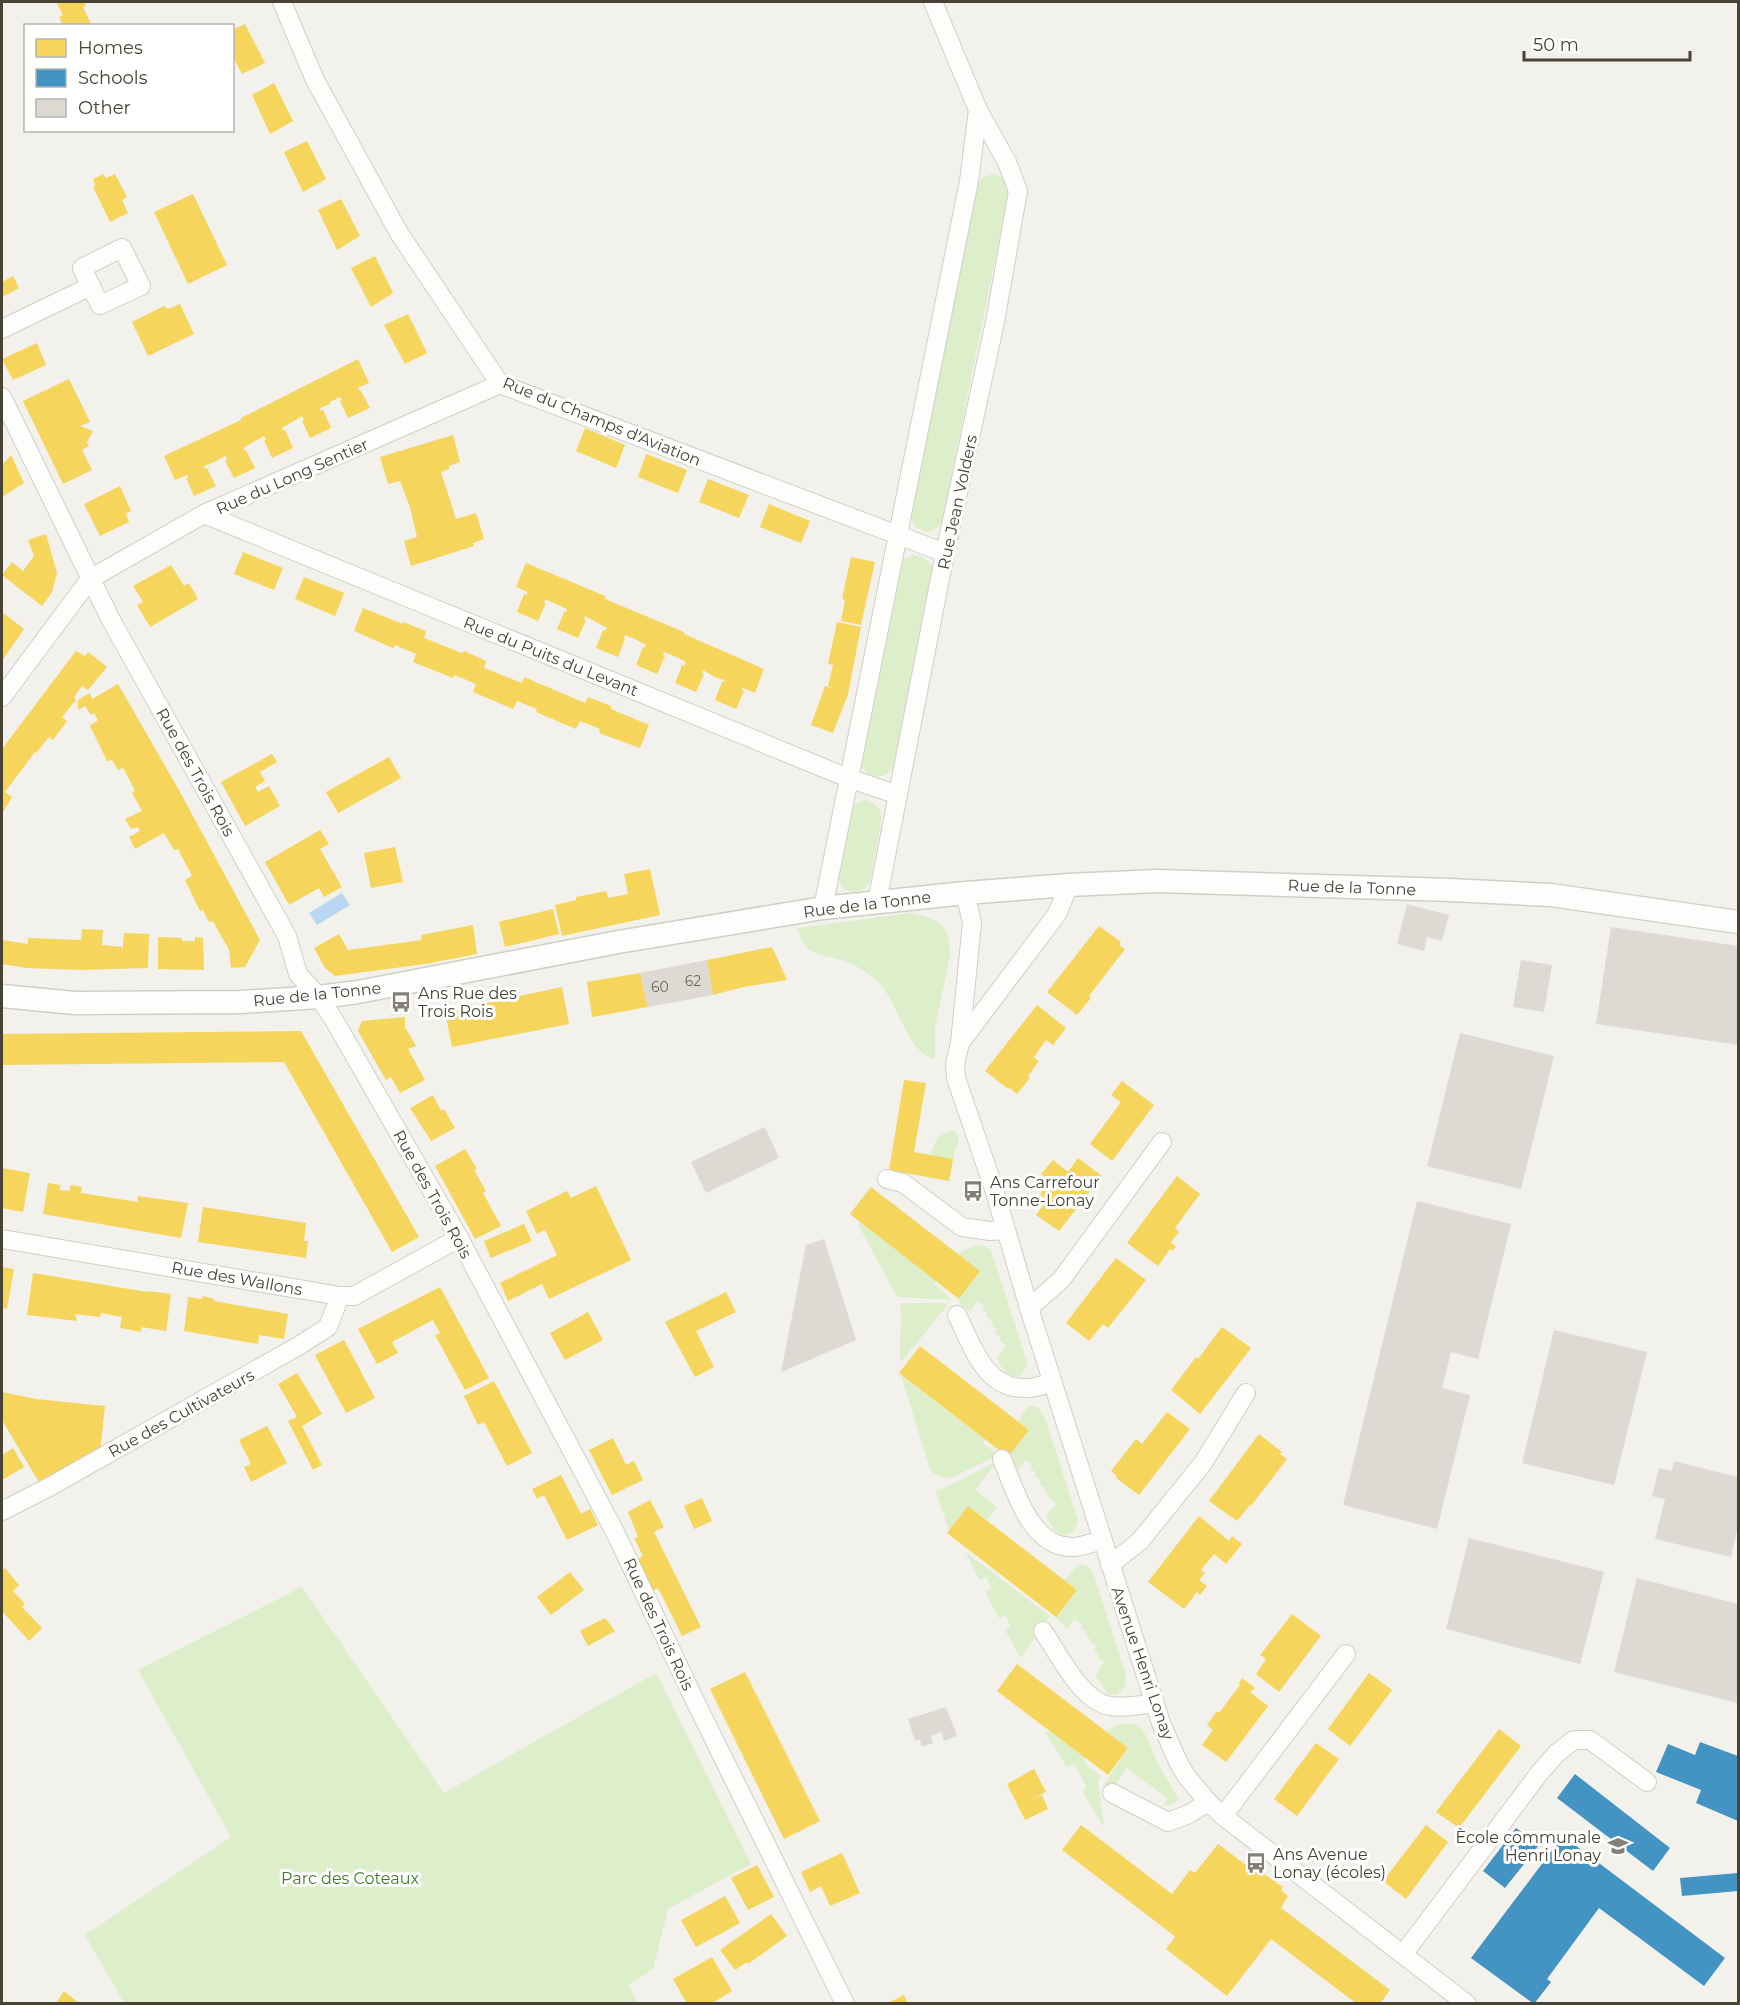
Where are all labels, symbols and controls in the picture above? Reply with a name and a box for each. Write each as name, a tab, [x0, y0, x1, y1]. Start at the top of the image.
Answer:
legend	[24, 24, 234, 132]
scale bar	[1524, 24, 1690, 62]
text: 50 m	[1533, 34, 1579, 56]
text: Homes	[78, 37, 143, 59]
text: Schools	[78, 67, 148, 89]
text: Other	[78, 97, 131, 119]
street label: Rue du Champs d'Aviation	[500, 373, 704, 470]
street label: Rue Jean Volders	[934, 433, 981, 571]
street label: Rue du Long Sentier	[213, 434, 371, 519]
street label: Rue du Puits du Levant	[461, 613, 641, 700]
street label: Rue des Trois Rois	[152, 705, 239, 840]
street label: Rue de la Tonne	[1287, 876, 1417, 899]
street label: Rue de la Tonne	[802, 887, 932, 922]
house number: 62	[685, 972, 701, 990]
street label: Rue de la Tonne	[252, 978, 382, 1011]
house number: 60	[651, 978, 669, 996]
place label: Ans Rue des Trois Rois	[418, 984, 517, 1021]
bus stop icon: Ans Rue des Trois Rois	[389, 990, 413, 1014]
street label: Rue des Trois Rois	[389, 1127, 476, 1262]
place label: Ans Carrefour Tonne-Lonay	[990, 1173, 1100, 1210]
bus stop icon: Ans Carrefour Tonne-Lonay	[961, 1179, 985, 1203]
street label: Rue des Wallons	[170, 1258, 304, 1299]
street label: Rue des Cultivateurs	[105, 1365, 258, 1462]
street label: Rue des Trois Rois	[620, 1555, 698, 1694]
street label: Avenue Henri Lonay	[1107, 1584, 1178, 1743]
place label: Ècole communale Henri Lonay	[1456, 1828, 1601, 1865]
school or university icon: Ècole communale Henri Lonay	[1606, 1834, 1630, 1858]
place label: Ans Avenue Lonay (écoles)	[1273, 1845, 1386, 1882]
bus stop icon: Ans Avenue Lonay (écoles)	[1244, 1851, 1268, 1875]
park label: Parc des Coteaux	[281, 1869, 419, 1888]

